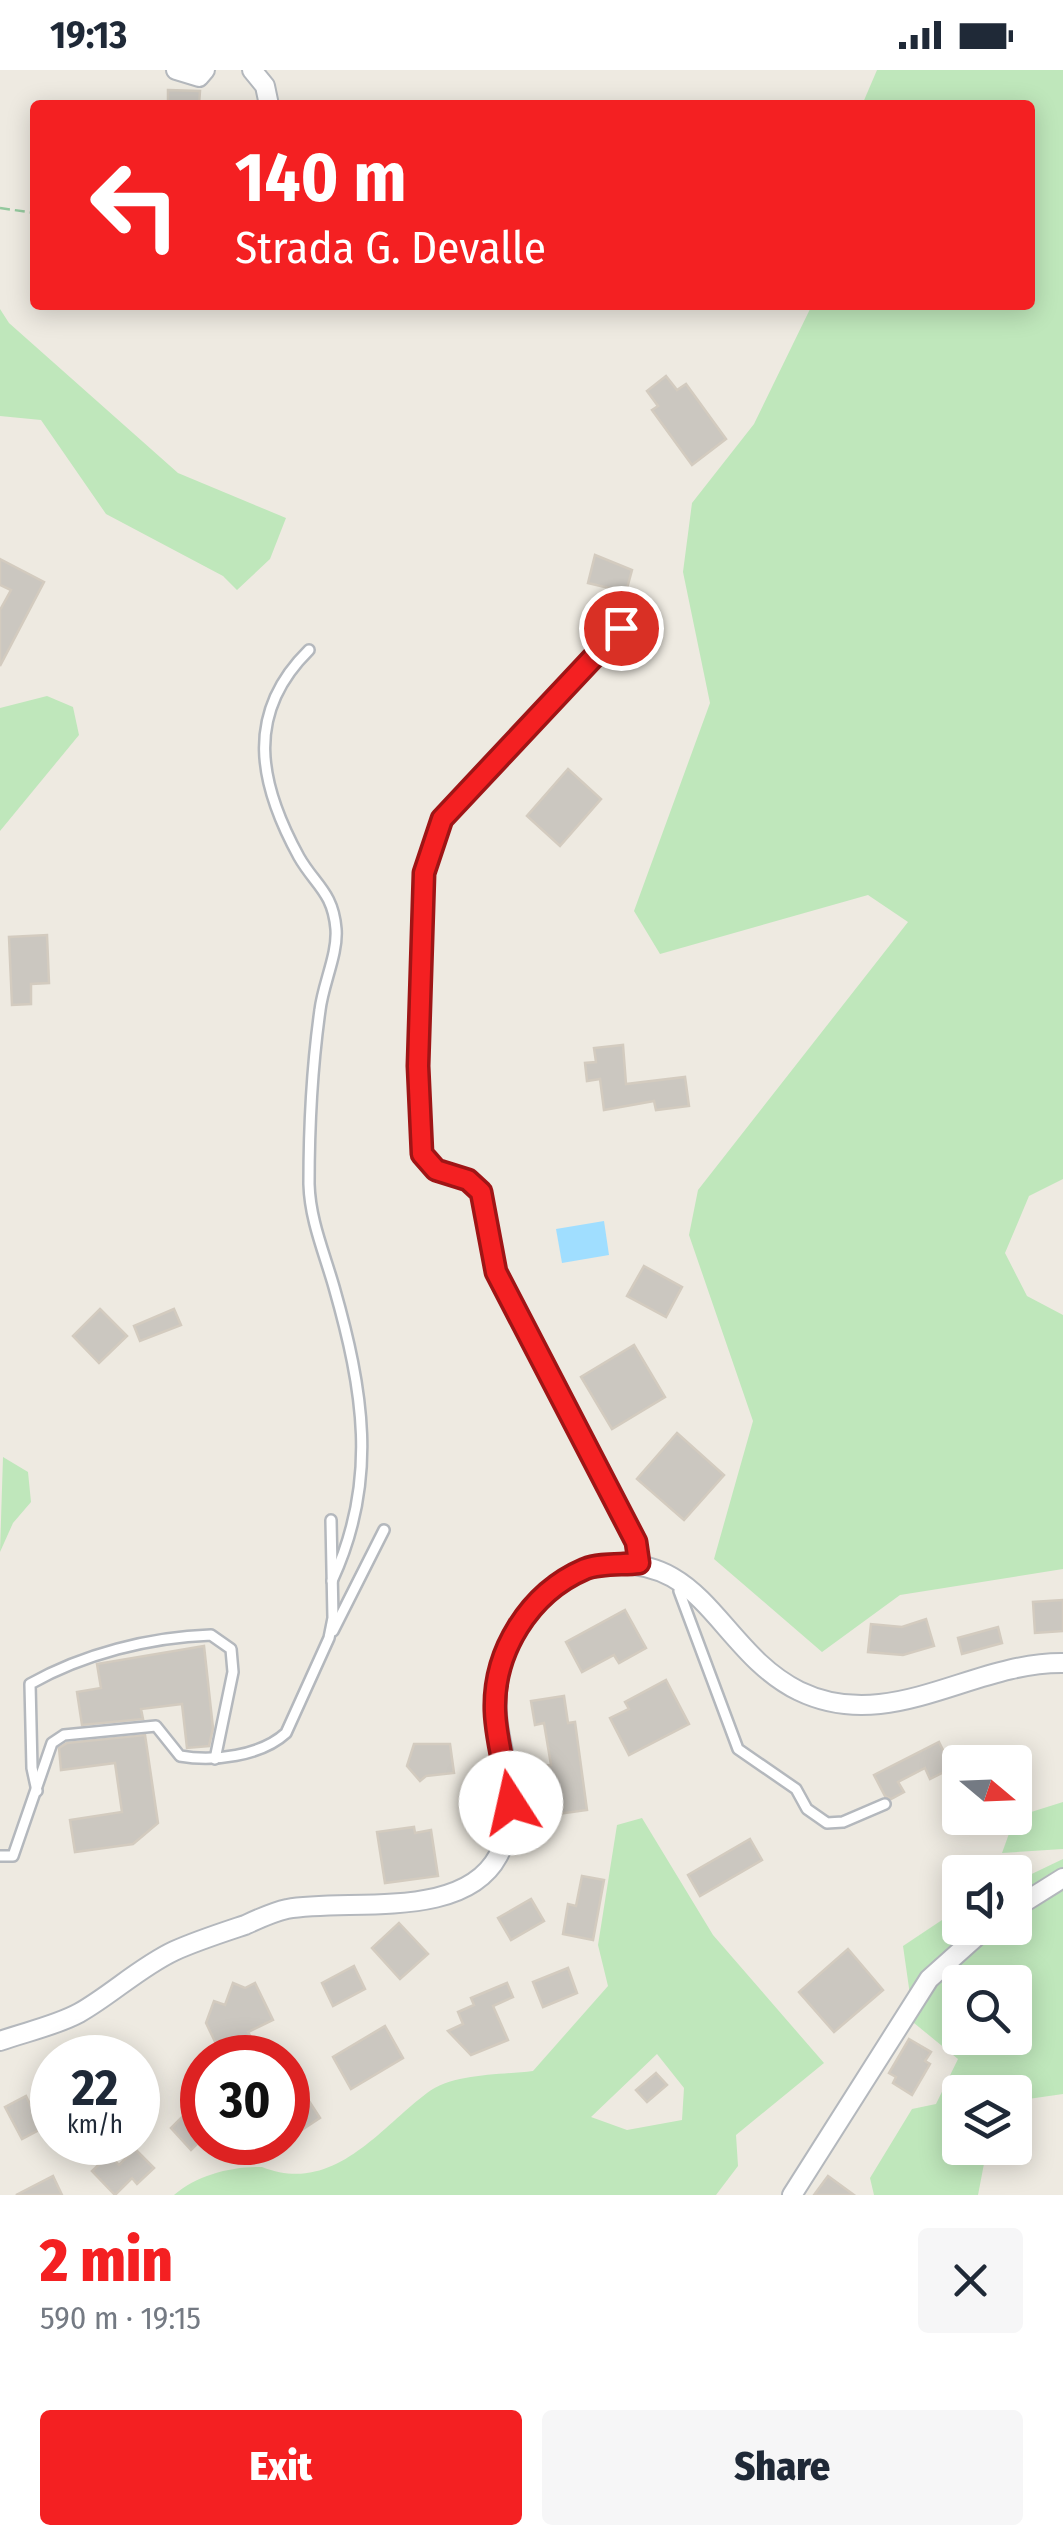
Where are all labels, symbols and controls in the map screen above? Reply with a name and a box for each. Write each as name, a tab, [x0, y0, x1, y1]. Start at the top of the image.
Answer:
text: 19:13	[50, 12, 127, 58]
text: 140 m	[235, 136, 407, 220]
icon: left	[70, 140, 200, 270]
text: Strada G. Devalle	[235, 221, 546, 275]
pin	[579, 586, 664, 671]
icon: arrive	[594, 601, 649, 656]
north arrow	[942, 1745, 1032, 1835]
map controls	[942, 1745, 1032, 2165]
position arrow	[459, 1751, 563, 1855]
button: sound	[942, 1855, 1032, 1945]
button: search	[942, 1965, 1032, 2055]
speed limit sign: 30	[180, 2035, 310, 2165]
text: 22	[72, 2058, 118, 2118]
button: layers	[942, 2075, 1032, 2165]
text: km/h	[67, 2110, 123, 2140]
text: 2 min	[40, 2225, 173, 2297]
button: close	[918, 2228, 1023, 2333]
text: 590 m · 19:15	[40, 2299, 201, 2337]
button: Exit	[40, 2410, 522, 2525]
button: Share	[542, 2410, 1023, 2525]

